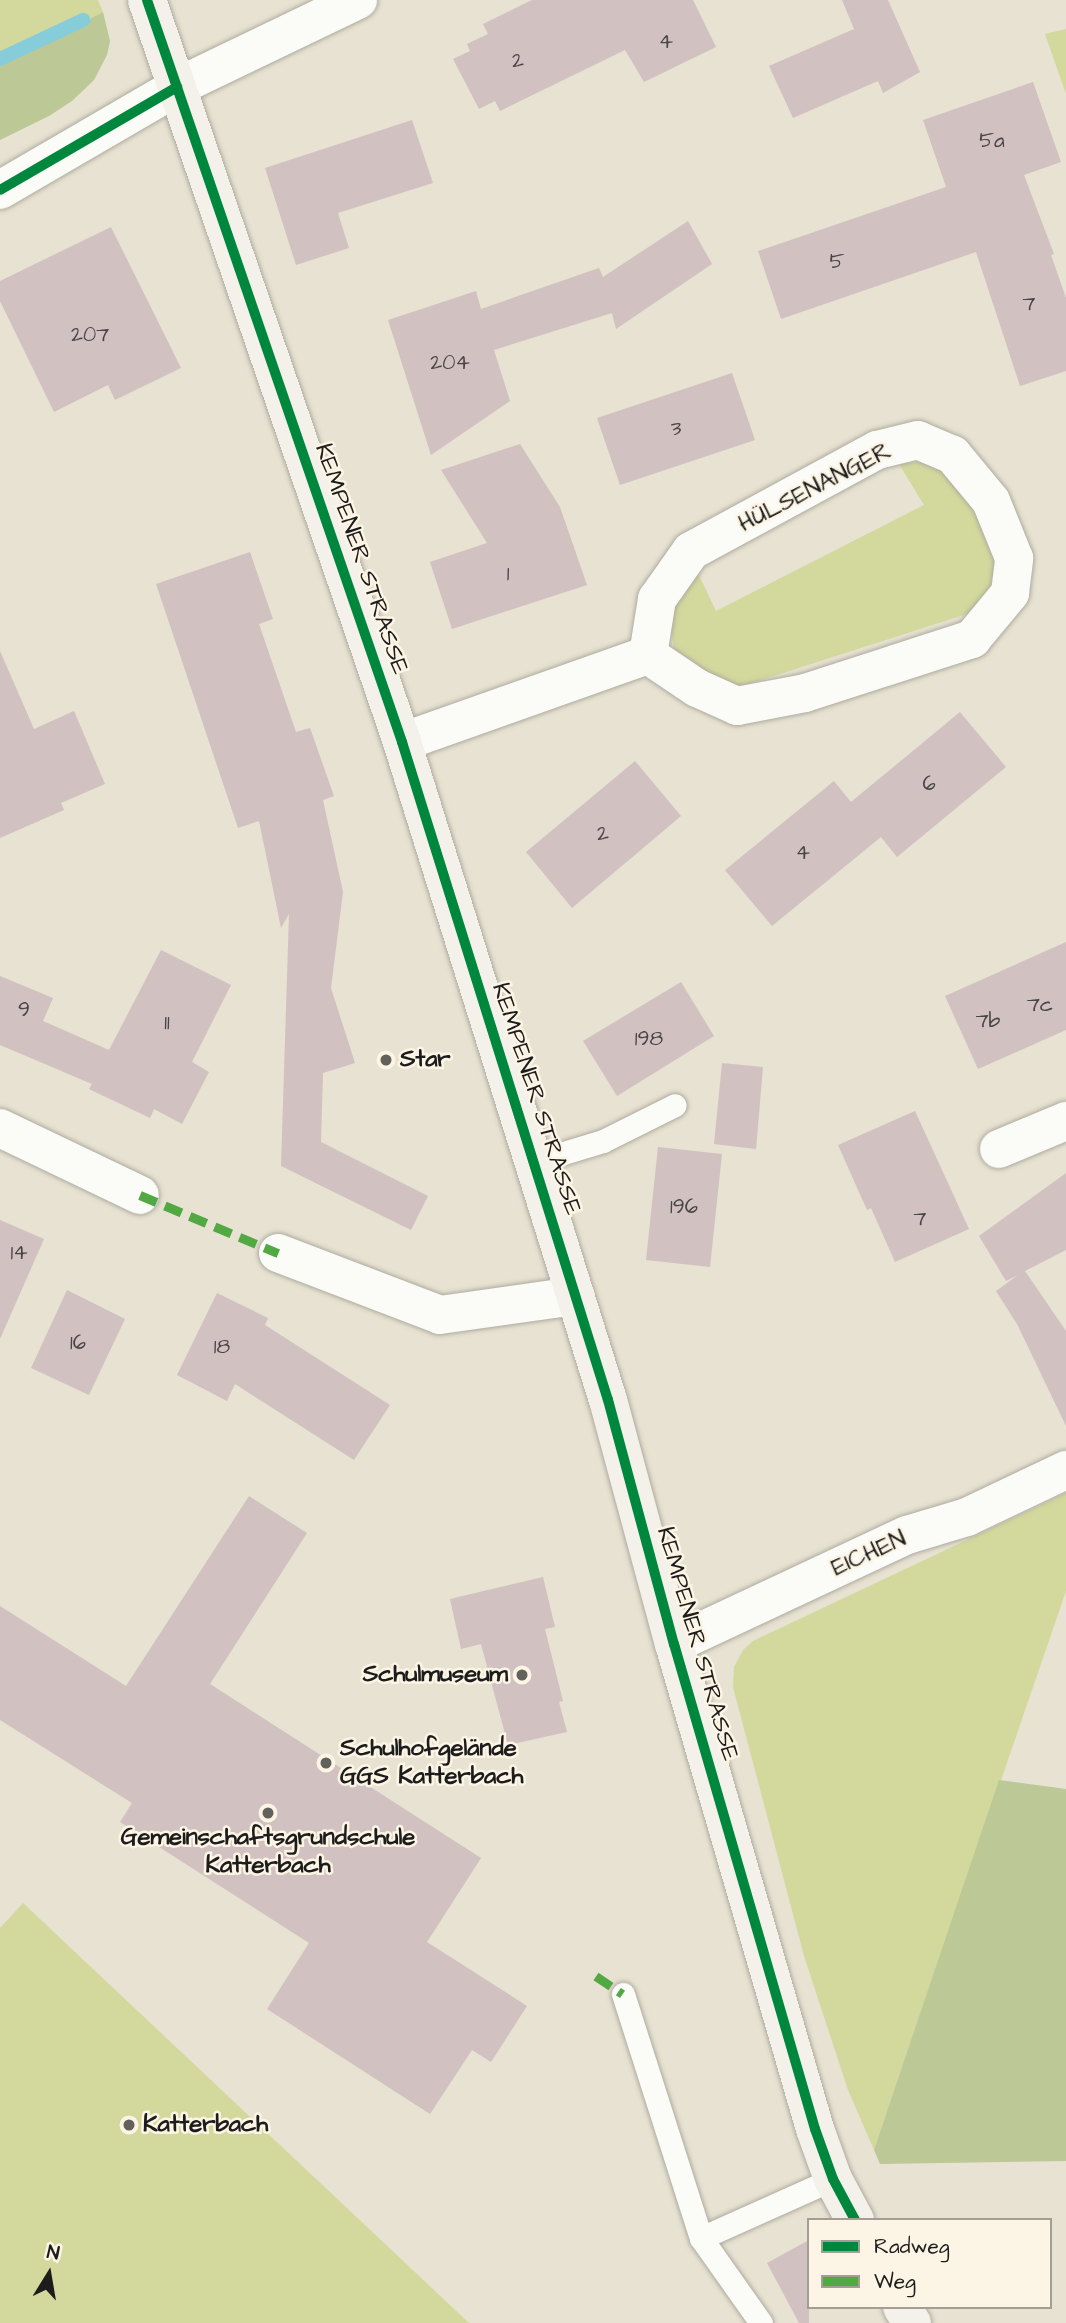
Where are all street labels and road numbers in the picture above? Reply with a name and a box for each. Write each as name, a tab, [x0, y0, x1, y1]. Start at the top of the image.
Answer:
street label: HÜLSENANGER	[734, 437, 896, 539]
street label: KEMPENER STRASSE	[308, 440, 414, 678]
street label: KEMPENER STRASSE	[485, 979, 587, 1219]
street label: KEMPENER STRASSE	[650, 1524, 744, 1764]
street label: EICHEN	[827, 1525, 911, 1583]

